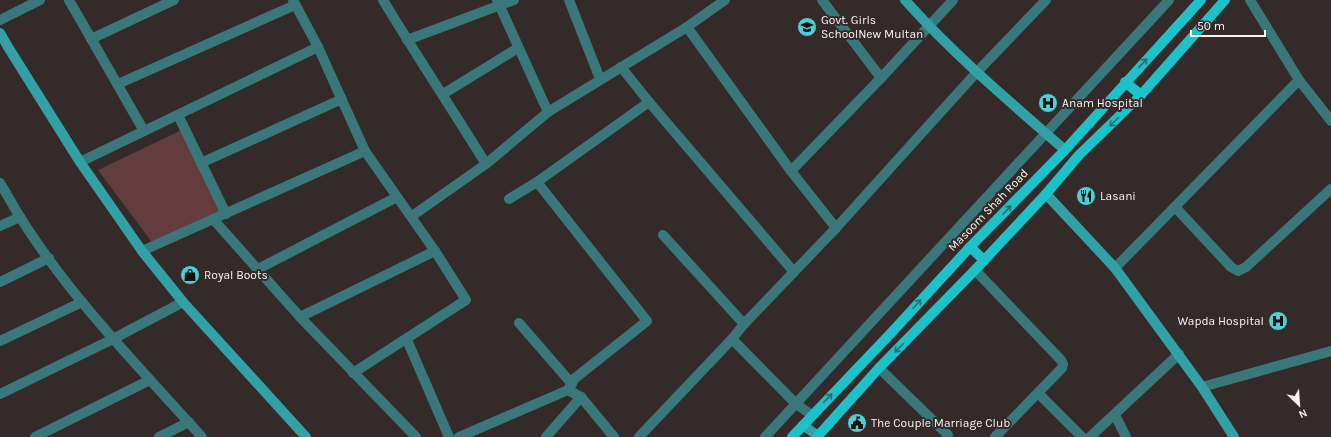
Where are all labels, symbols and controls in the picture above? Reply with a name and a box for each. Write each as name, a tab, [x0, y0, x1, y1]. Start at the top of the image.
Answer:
scale bar	[1191, 12, 1265, 38]
place label: Govt. Girls SchoolNew Multan	[821, 13, 923, 41]
school or university icon: Govt. Girls SchoolNew Multan	[796, 16, 818, 38]
text: 50 m	[1197, 19, 1225, 33]
one-way arrow	[1138, 58, 1148, 68]
hospital icon: Anam Hospital	[1037, 92, 1059, 114]
place label: Anam Hospital	[1062, 96, 1143, 110]
one-way arrow	[1109, 117, 1119, 126]
street label: Masoom Shah Road	[945, 166, 1031, 254]
restaurant icon: Lasani	[1075, 185, 1097, 207]
place label: Lasani	[1100, 189, 1136, 203]
one-way arrow	[1002, 205, 1011, 215]
shop icon: Royal Boots	[179, 264, 201, 286]
place label: Royal Boots	[204, 268, 268, 282]
one-way arrow	[913, 299, 922, 309]
hospital icon: Wapda Hospital	[1267, 310, 1289, 332]
place label: Wapda Hospital	[1178, 314, 1264, 328]
one-way arrow	[894, 343, 904, 353]
north arrow	[1279, 385, 1319, 425]
one-way arrow	[823, 393, 833, 403]
text: N	[1297, 406, 1309, 421]
public building icon: The Couple Marriage Club	[846, 412, 868, 434]
place label: The Couple Marriage Club	[871, 416, 1010, 430]

